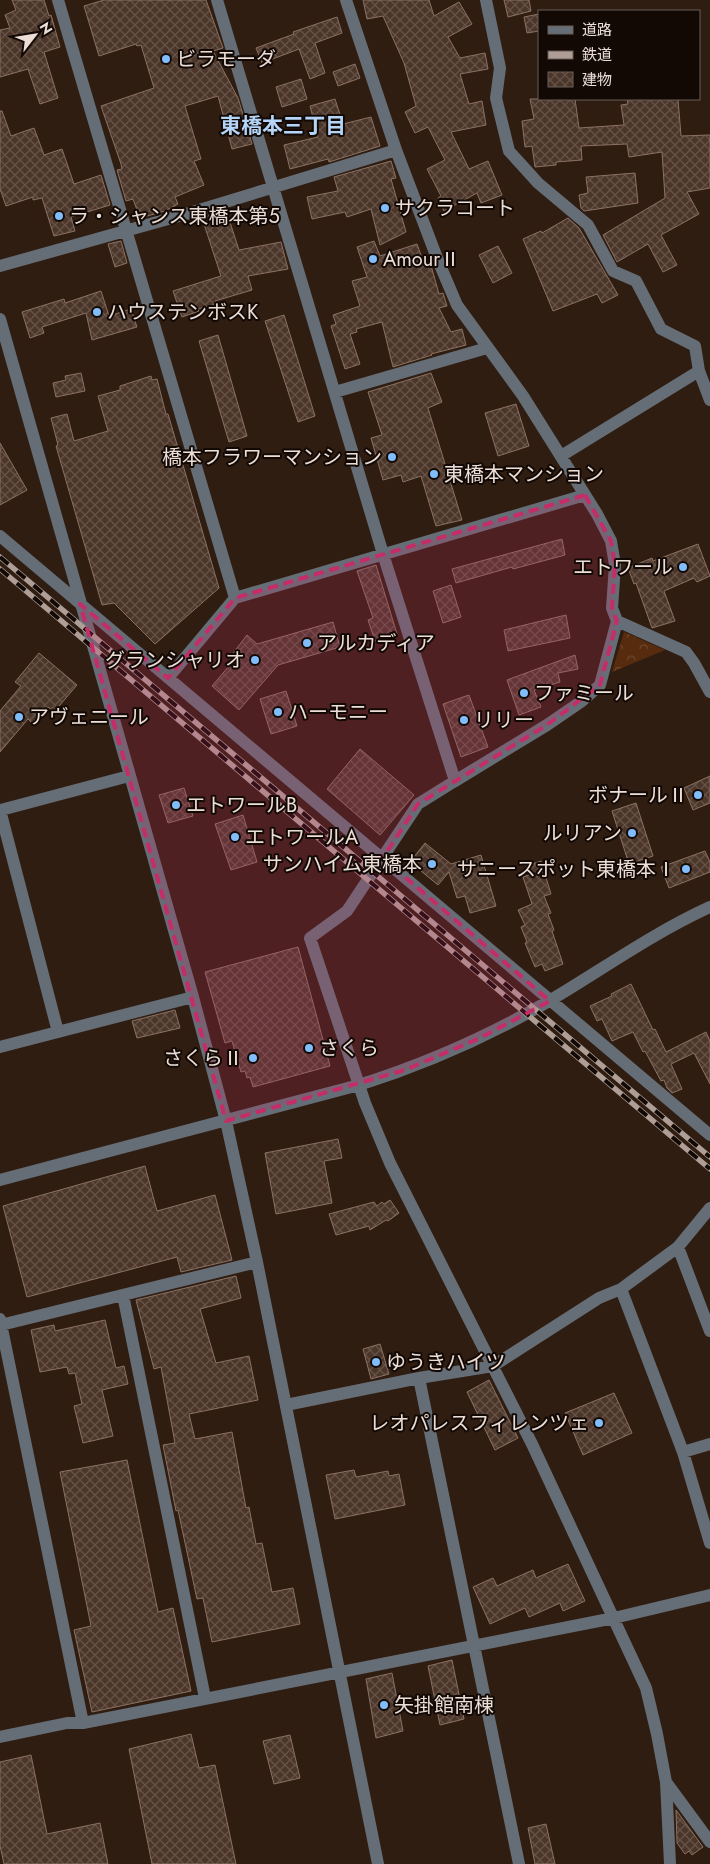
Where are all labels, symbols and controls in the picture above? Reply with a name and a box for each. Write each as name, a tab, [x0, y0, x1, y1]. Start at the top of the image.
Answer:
north arrow	[10, 10, 60, 60]
legend	[538, 10, 700, 100]
text: N	[35, 18, 58, 38]
text: 道路	[582, 19, 612, 41]
text: 鉄道	[582, 44, 612, 66]
place label: ビラモーダ	[176, 45, 276, 74]
marker: ビラモーダ	[160, 53, 172, 65]
text: 建物	[582, 69, 612, 91]
district label: 東橋本三丁目	[220, 111, 346, 141]
place label: サクラコート	[395, 194, 515, 223]
place label: ラ・シャンス東橋本第5	[69, 202, 280, 231]
marker: サクラコート	[379, 202, 391, 214]
marker: ラ・シャンス東橋本第5	[53, 210, 65, 222]
place label: AmourⅡ	[383, 245, 460, 274]
marker: AmourⅡ	[367, 253, 379, 265]
place label: ハウステンボスK	[107, 298, 259, 327]
marker: ハウステンボスK	[91, 306, 103, 318]
place label: 橋本フラワーマンション	[162, 443, 382, 472]
marker: 橋本フラワーマンション	[386, 451, 398, 463]
place label: 東橋本マンション	[444, 460, 604, 489]
marker: 東橋本マンション	[428, 468, 440, 480]
place label: エトワール	[573, 553, 673, 582]
marker: エトワール	[677, 561, 689, 573]
place label: アルカディア	[317, 629, 435, 658]
marker: アルカディア	[301, 637, 313, 649]
place label: グランシャリオ	[105, 646, 245, 675]
marker: グランシャリオ	[249, 654, 261, 666]
place label: ファミール	[534, 679, 634, 708]
marker: ファミール	[518, 687, 530, 699]
place label: ハーモニー	[288, 698, 388, 727]
place label: アヴェニール	[29, 703, 149, 732]
marker: ハーモニー	[272, 706, 284, 718]
place label: リリー	[474, 706, 534, 735]
marker: アヴェニール	[13, 711, 25, 723]
marker: リリー	[458, 714, 470, 726]
place label: ボナールⅡ	[588, 781, 688, 810]
marker: ボナールⅡ	[692, 789, 704, 801]
place label: エトワールB	[186, 791, 297, 820]
marker: エトワールB	[170, 799, 182, 811]
place label: ルリアン	[543, 819, 622, 848]
place label: エトワールA	[245, 823, 359, 852]
marker: ルリアン	[626, 827, 638, 839]
marker: エトワールA	[229, 831, 241, 843]
place label: サンハイム東橋本	[263, 850, 422, 879]
place label: サニースポット東橋本Ⅰ	[457, 855, 676, 884]
marker: サンハイム東橋本	[426, 858, 438, 870]
marker: サニースポット東橋本Ⅰ	[680, 863, 692, 875]
place label: さくら	[319, 1034, 379, 1063]
marker: さくら	[303, 1042, 315, 1054]
place label: さくらⅡ	[163, 1044, 243, 1073]
marker: さくらⅡ	[247, 1052, 259, 1064]
place label: ゆうきハイツ	[386, 1348, 506, 1377]
marker: ゆうきハイツ	[370, 1356, 382, 1368]
place label: レオパレスフィレンツェ	[369, 1409, 589, 1438]
marker: レオパレスフィレンツェ	[593, 1417, 605, 1429]
place label: 矢掛館南棟	[394, 1691, 494, 1720]
marker: 矢掛館南棟	[378, 1699, 390, 1711]

